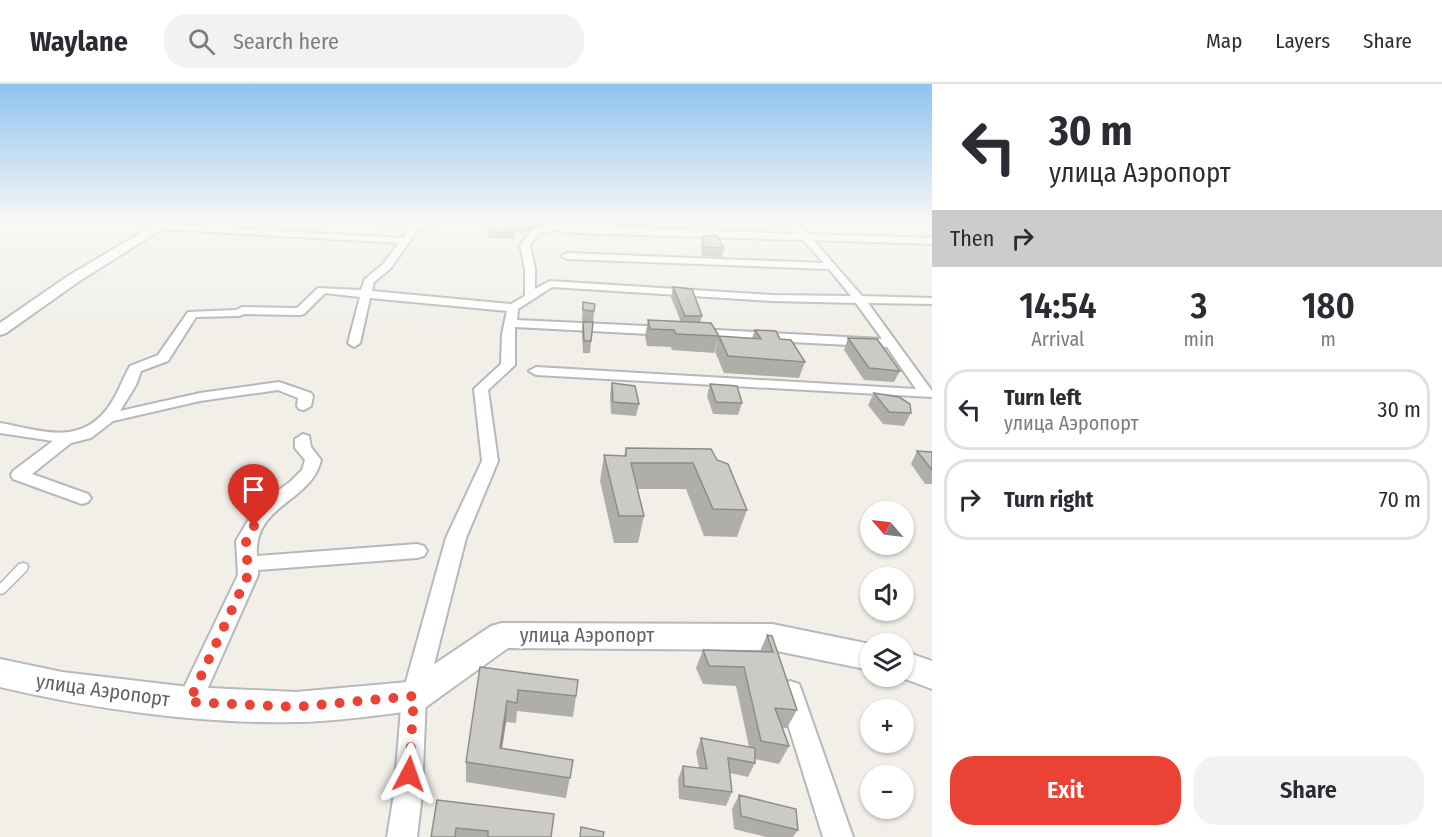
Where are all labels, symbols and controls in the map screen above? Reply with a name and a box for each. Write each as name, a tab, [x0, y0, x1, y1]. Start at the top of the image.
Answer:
search box	[164, 14, 584, 68]
text: Waylane	[30, 25, 128, 58]
icon: search	[185, 25, 218, 58]
text: Search here	[233, 28, 339, 55]
text: Map	[1206, 28, 1242, 54]
text: Layers	[1275, 28, 1330, 54]
text: Share	[1363, 28, 1412, 54]
text: 30 m	[1049, 106, 1133, 156]
icon: left	[950, 108, 1028, 186]
text: улица Аэропорт	[1049, 157, 1231, 189]
icon: right	[1006, 222, 1039, 255]
text: Then	[950, 225, 994, 252]
text: 14:54	[1019, 284, 1096, 328]
text: 3	[1191, 284, 1207, 328]
text: 180	[1302, 284, 1355, 328]
text: Arrival	[1031, 327, 1084, 351]
text: min	[1184, 327, 1215, 351]
text: m	[1321, 327, 1336, 351]
text: Turn left	[1004, 384, 1082, 411]
icon: left	[953, 393, 986, 426]
text: 30 m	[1378, 396, 1421, 423]
text: улица Аэропорт	[1004, 411, 1139, 435]
pin	[228, 464, 279, 526]
icon: arrive	[237, 473, 270, 506]
icon: right	[953, 483, 986, 516]
text: Turn right	[1004, 486, 1093, 513]
text: 70 m	[1379, 486, 1421, 513]
north arrow	[860, 501, 914, 555]
map controls	[860, 501, 914, 819]
button: sound	[860, 567, 914, 621]
street label: улица Аэропорт	[520, 623, 655, 647]
button: layers	[860, 633, 914, 687]
street label: улица Аэропорт	[35, 669, 172, 711]
button: +	[860, 699, 914, 753]
position arrow	[377, 742, 441, 806]
button: Exit	[950, 756, 1181, 825]
button: Share	[1193, 756, 1424, 825]
button: −	[860, 765, 914, 819]

